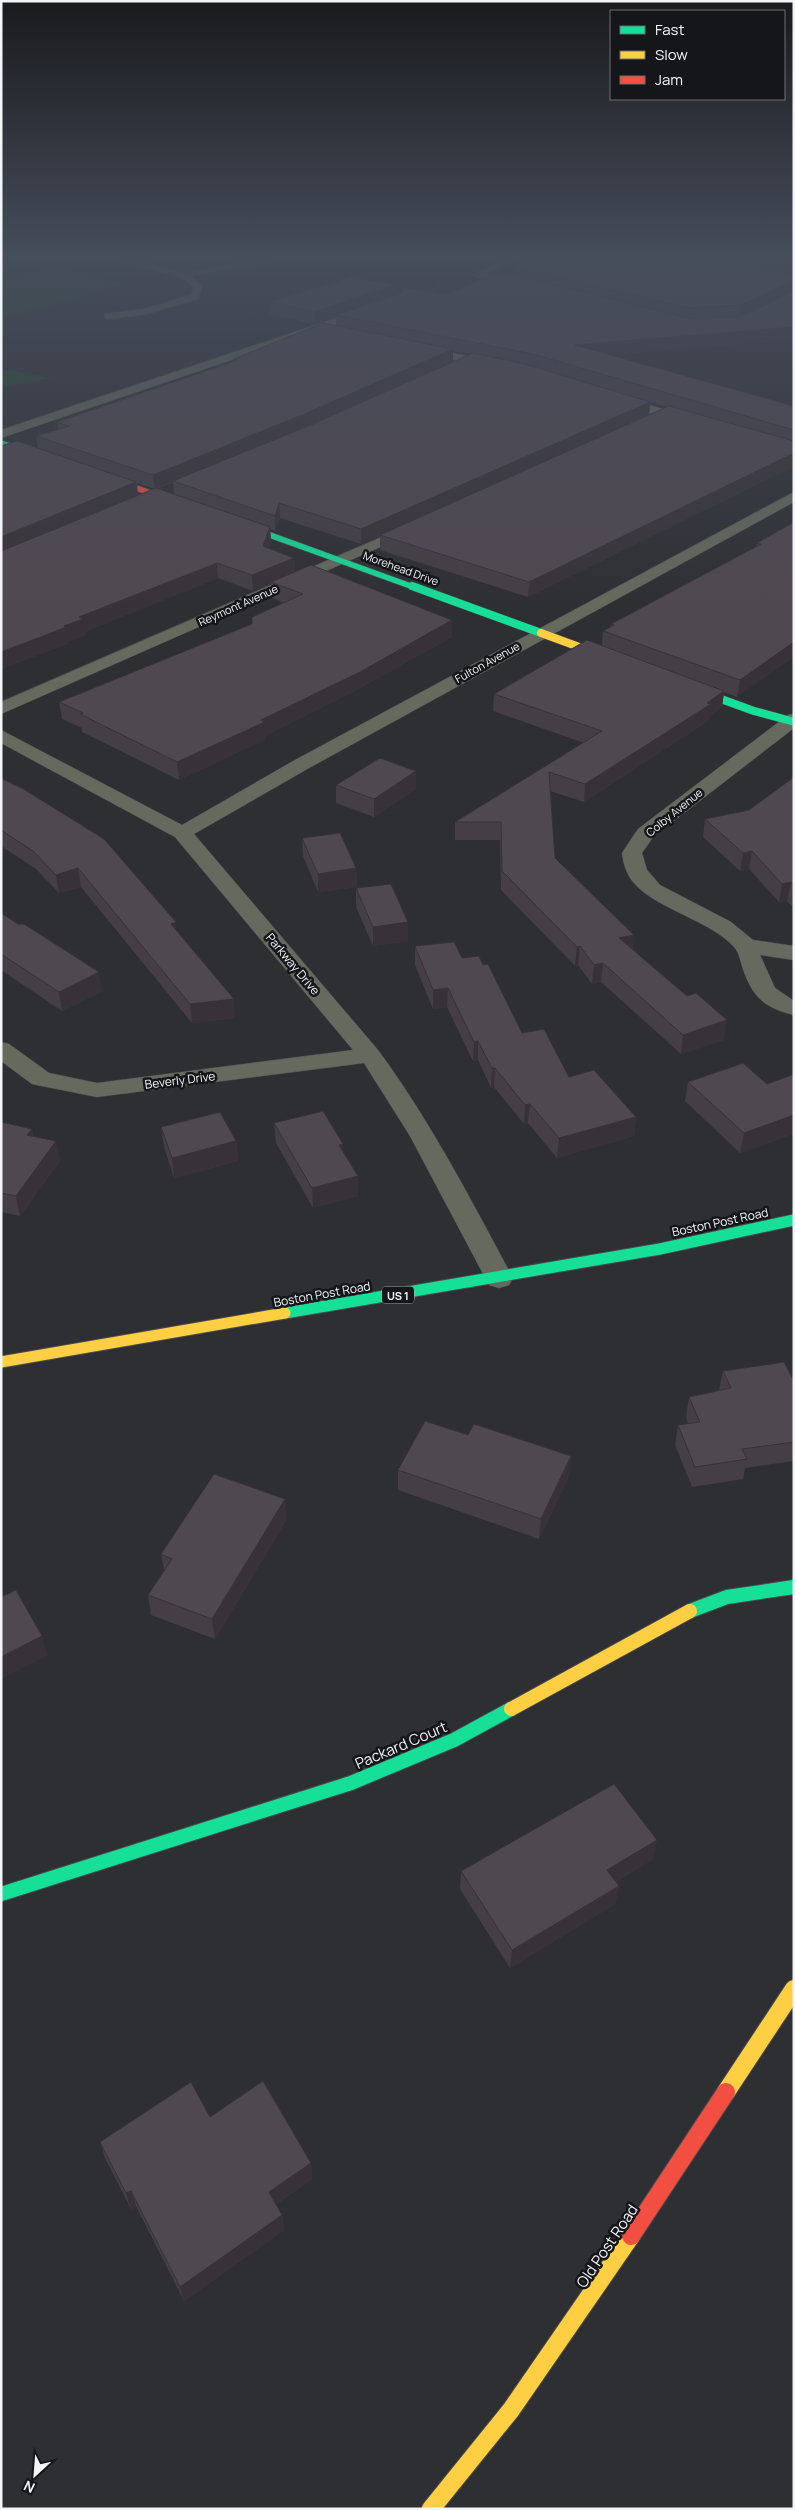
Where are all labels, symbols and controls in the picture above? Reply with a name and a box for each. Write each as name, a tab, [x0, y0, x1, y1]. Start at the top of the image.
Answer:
legend	[610, 10, 785, 100]
text: Fast	[655, 19, 684, 40]
text: Slow	[655, 44, 688, 65]
text: Jam	[655, 69, 683, 90]
street label: Morehead Drive	[361, 547, 441, 589]
street label: Reymont Avenue	[196, 580, 281, 629]
street label: Fulton Avenue	[452, 638, 522, 686]
street label: Colby Avenue	[643, 784, 706, 839]
street label: Parkway Drive	[262, 929, 324, 999]
street label: Beverly Drive	[144, 1067, 216, 1093]
street label: Boston Post Road	[670, 1203, 770, 1241]
street label: Boston Post Road	[272, 1277, 372, 1311]
road number: US 1	[382, 1286, 414, 1304]
street label: Packard Court	[352, 1716, 450, 1774]
street label: Old Post Road	[571, 2200, 643, 2292]
north arrow	[10, 2450, 60, 2500]
text: N	[20, 2476, 38, 2498]

